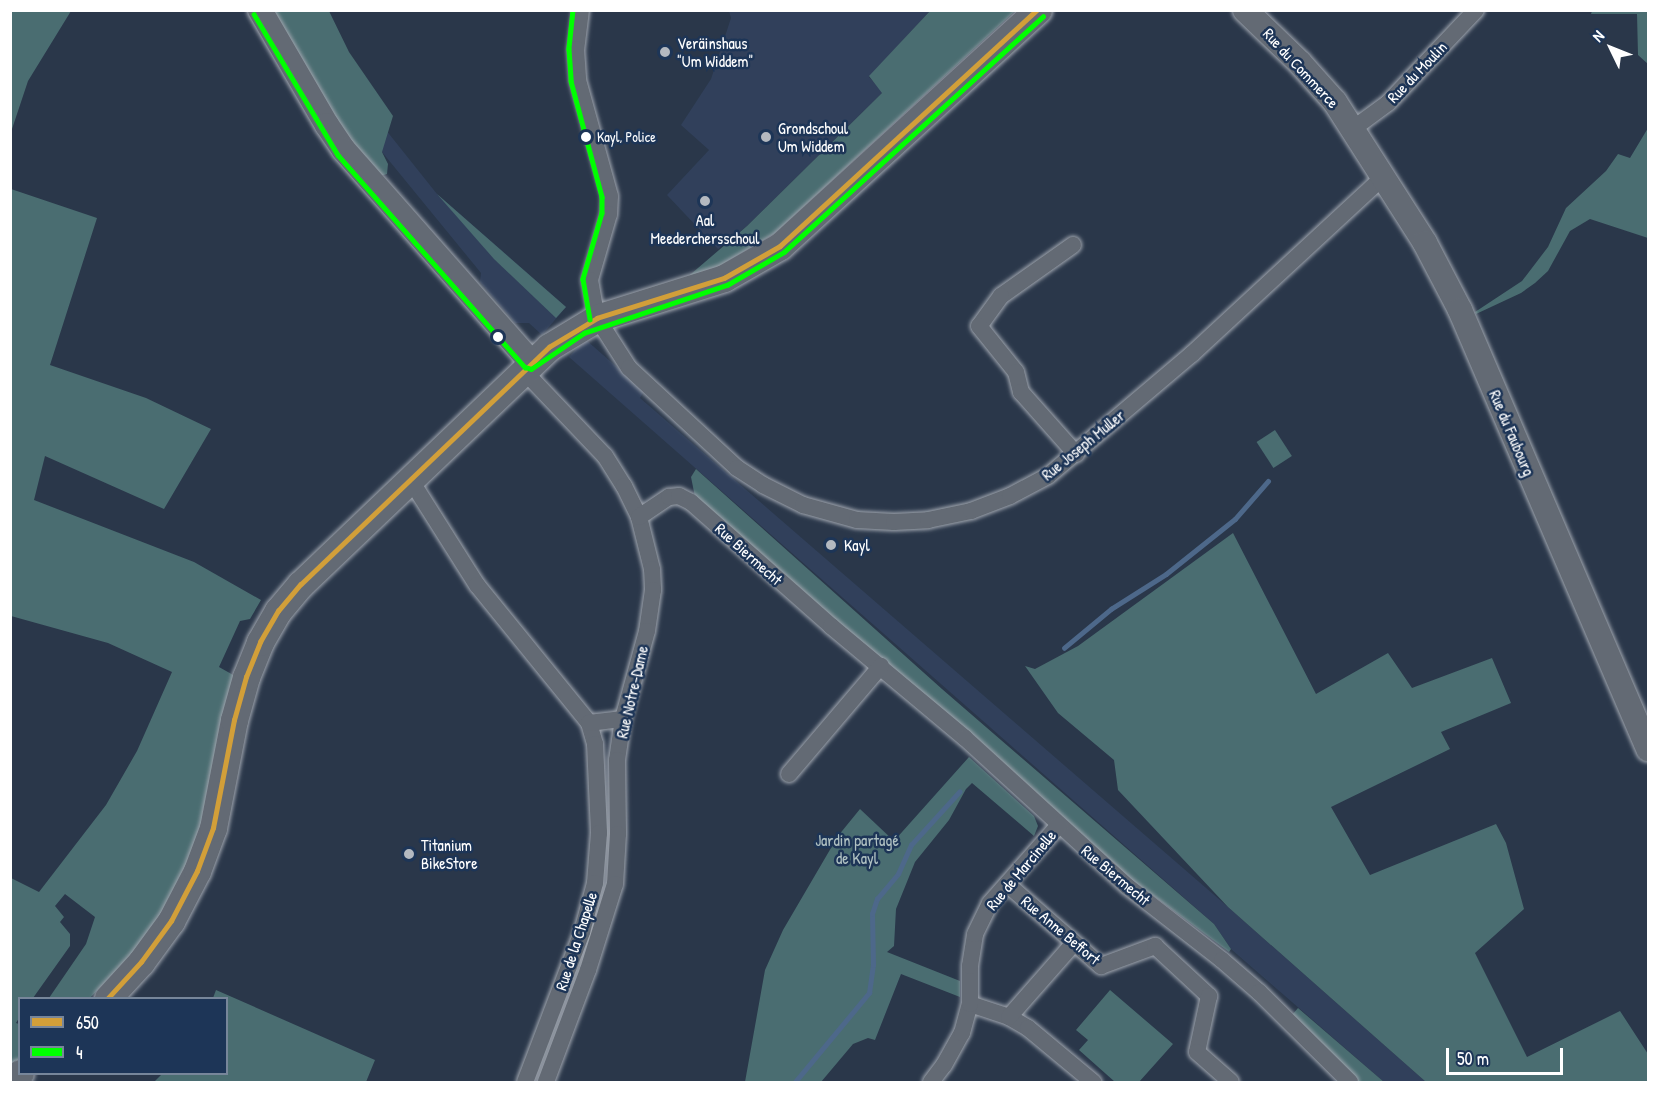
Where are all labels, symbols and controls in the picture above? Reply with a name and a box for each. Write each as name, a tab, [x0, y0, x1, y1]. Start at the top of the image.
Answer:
north arrow	[1581, 18, 1641, 78]
street label: Rue du Commerce	[1259, 24, 1343, 112]
text: N	[1587, 25, 1609, 46]
place label: Veräinshaus "Um Widdem"	[677, 33, 753, 71]
street label: Rue du Moulin	[1383, 37, 1451, 107]
marker: Veräinshaus "Um Widdem"	[658, 45, 672, 59]
place label: Grondschoul Um Widdem	[778, 118, 848, 156]
place label: Kayl, Police	[597, 129, 656, 145]
marker: Grondschoul Um Widdem	[759, 130, 773, 144]
marker: Kayl, Police	[580, 131, 592, 143]
marker: Aal Meederchersschoul	[698, 194, 712, 208]
place label: Aal Meederchersschoul	[651, 210, 759, 248]
unlabelled marker	[492, 331, 504, 343]
street label: Rue du Faubourg	[1485, 387, 1539, 479]
street label: Rue Joseph Muller	[1038, 406, 1128, 484]
street label: Rue Biermecht	[712, 519, 786, 589]
place label: Kayl	[844, 535, 870, 555]
marker: Kayl	[822, 536, 840, 554]
street label: Rue Notre-Dame	[612, 644, 652, 740]
street label: Rue de Marcinelle	[982, 826, 1060, 914]
park label: Jardin partagé de Kayl	[815, 830, 899, 868]
place label: Titanium BikeStore	[421, 835, 478, 873]
street label: Rue Biermecht	[1078, 841, 1154, 909]
marker: Titanium BikeStore	[402, 847, 416, 861]
street label: Rue de la Chapelle	[551, 889, 601, 993]
street label: Rue Anne Beffort	[1018, 891, 1104, 969]
legend	[18, 997, 228, 1075]
text: 650	[76, 1010, 99, 1035]
scale bar	[1449, 1036, 1566, 1074]
text: 4	[76, 1040, 83, 1065]
text: 50 m	[1457, 1046, 1489, 1071]

